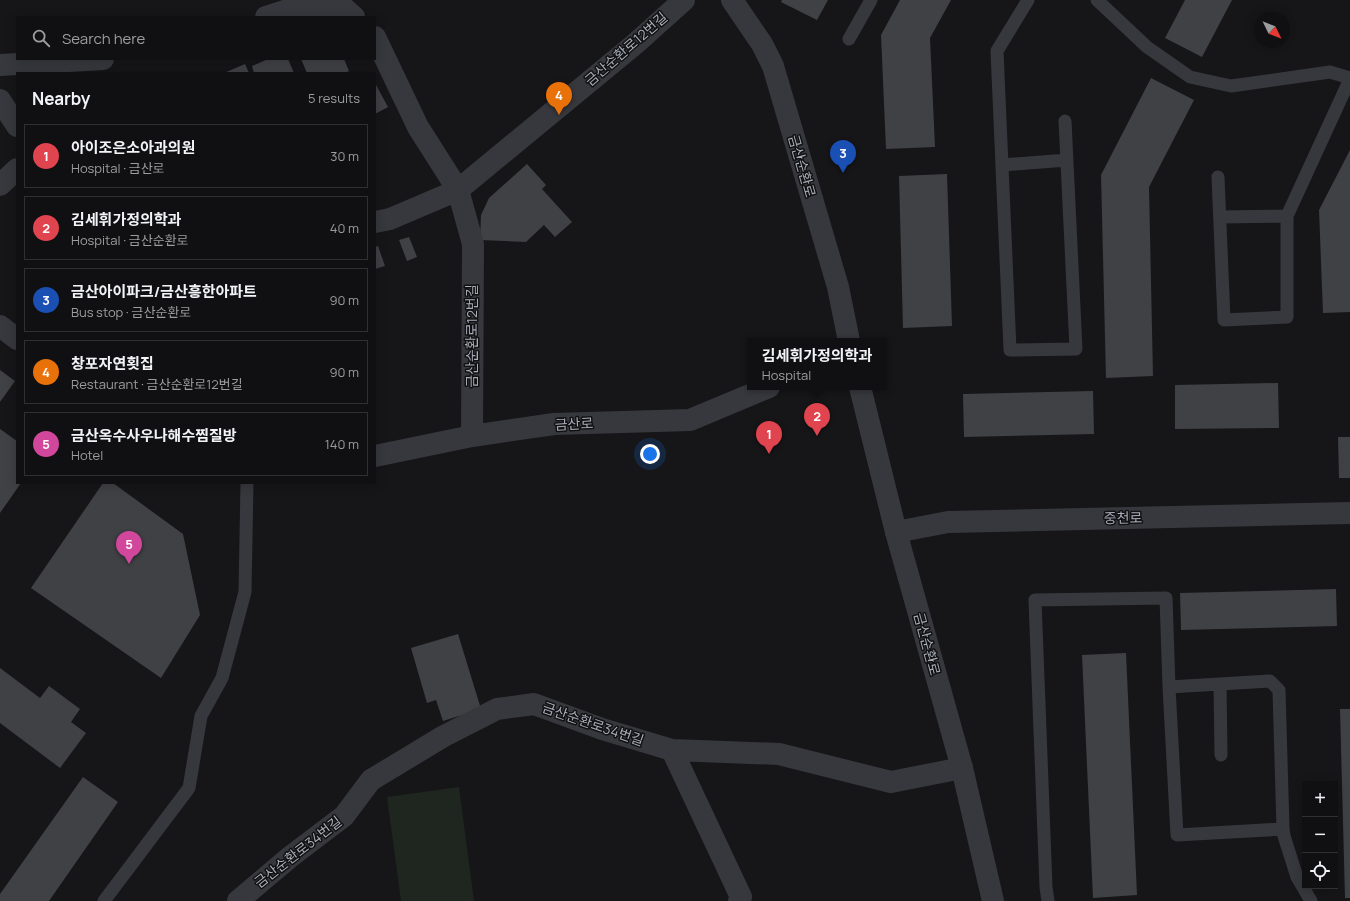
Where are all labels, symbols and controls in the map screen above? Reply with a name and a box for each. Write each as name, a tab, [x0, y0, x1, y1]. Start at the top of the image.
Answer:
street label: 금산순환로12번길	[580, 7, 671, 90]
north arrow	[1254, 12, 1290, 48]
search box	[16, 16, 376, 60]
icon: search	[30, 27, 52, 49]
text: Search here	[62, 28, 145, 49]
pin: 4	[546, 82, 572, 115]
text: Nearby	[32, 87, 90, 110]
text: 5 results	[308, 89, 360, 107]
street label: 금산순환로	[784, 132, 821, 200]
text: 아이조은소아과의원	[71, 137, 195, 158]
pin: 3	[830, 140, 856, 173]
text: 1	[43, 147, 49, 165]
text: 30 m	[330, 147, 359, 165]
text: Hospital · 금산로	[71, 159, 165, 177]
text: 김세휘가정의학과	[71, 209, 181, 230]
text: 2	[42, 219, 50, 237]
text: 40 m	[330, 219, 359, 237]
text: Hospital · 금산순환로	[71, 231, 189, 249]
text: 금산아이파크/금산흥한아파트	[71, 281, 257, 302]
street label: 금산순환로12번길	[462, 284, 481, 388]
text: 3	[42, 291, 50, 309]
text: 90 m	[329, 291, 359, 309]
text: Bus stop · 금산순환로	[71, 303, 191, 321]
popup	[747, 338, 887, 390]
text: 김세휘가정의학과	[762, 345, 872, 366]
text: 창포자연횟집	[71, 353, 154, 374]
text: 4	[42, 363, 50, 381]
text: 90 m	[329, 363, 359, 381]
text: Hospital	[762, 366, 811, 384]
text: Restaurant · 금산순환로12번길	[71, 375, 243, 393]
pin: 2	[804, 403, 830, 436]
street label: 금산로	[554, 413, 594, 434]
pin: 1	[756, 421, 782, 454]
text: 금산옥수사우나해수찜질방	[71, 425, 237, 446]
text: 5	[42, 435, 50, 453]
text: 140 m	[325, 435, 359, 453]
your location	[640, 444, 660, 464]
text: Hotel	[71, 446, 103, 464]
street label: 중천로	[1104, 508, 1143, 527]
pin: 5	[116, 531, 142, 564]
street label: 금산순환로	[910, 610, 945, 678]
street label: 금산순환로34번길	[540, 697, 646, 750]
map controls	[1302, 781, 1338, 889]
button: +	[1302, 781, 1338, 817]
street label: 금산순환로34번길	[250, 811, 345, 892]
button: −	[1302, 817, 1338, 853]
button: locate	[1302, 853, 1338, 889]

